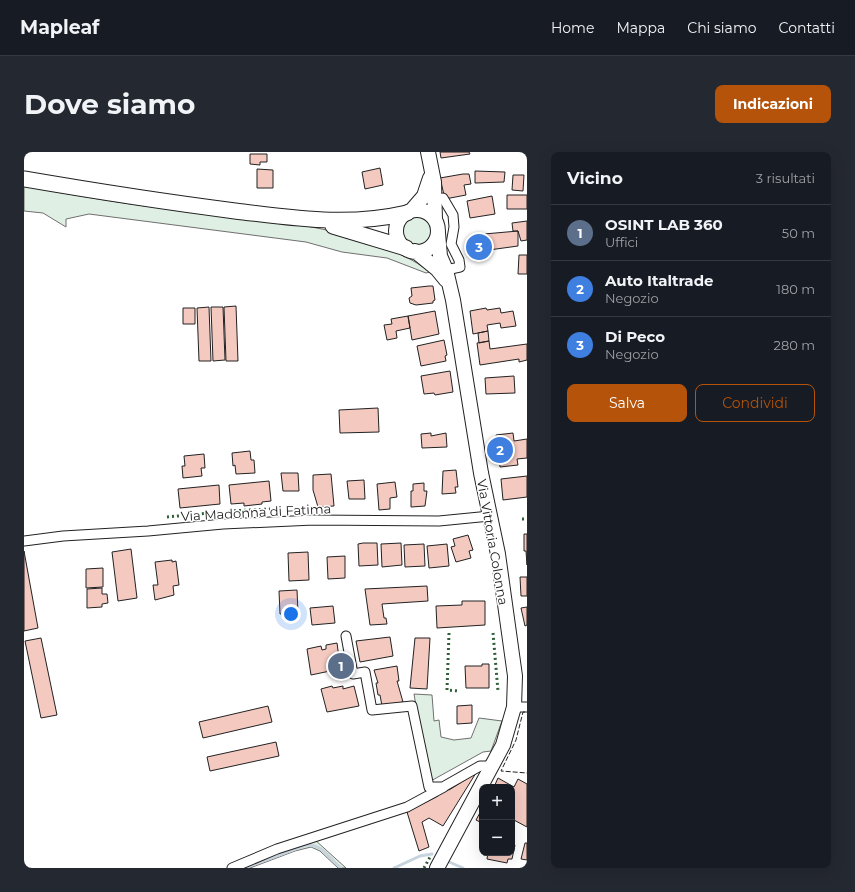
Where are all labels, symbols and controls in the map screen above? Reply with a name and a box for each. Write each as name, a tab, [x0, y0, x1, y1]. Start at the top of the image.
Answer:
text: Mapleaf	[20, 16, 99, 39]
text: Home	[551, 19, 594, 37]
text: Mappa	[616, 19, 665, 37]
text: Chi siamo	[687, 19, 757, 37]
text: Contatti	[779, 19, 835, 37]
button: Indicazioni	[715, 85, 831, 123]
text: Dove siamo	[24, 87, 195, 121]
text: Vicino	[567, 168, 623, 188]
text: 3 risultati	[756, 170, 815, 186]
text: OSINT LAB 360	[605, 215, 723, 234]
text: 1	[577, 225, 583, 241]
text: 50 m	[782, 225, 815, 241]
pin: 3	[466, 232, 492, 262]
text: Uffici	[605, 234, 638, 250]
text: Auto Italtrade	[605, 271, 714, 290]
text: 2	[576, 281, 584, 297]
text: 180 m	[776, 281, 815, 297]
text: Negozio	[605, 290, 659, 306]
text: Di Peco	[605, 327, 665, 346]
text: 3	[576, 337, 584, 353]
text: 280 m	[774, 337, 815, 353]
text: Negozio	[605, 346, 659, 362]
button: Salva	[567, 384, 687, 422]
button: Condividi	[695, 384, 815, 422]
pin: 2	[487, 435, 513, 465]
street label: Via Vittoria Colonna	[474, 478, 512, 606]
street label: Via Madonna di Fatima	[180, 500, 332, 524]
your location	[281, 604, 301, 624]
pin: 1	[328, 651, 354, 681]
map controls	[479, 784, 515, 856]
button: +	[479, 784, 515, 820]
button: −	[479, 820, 515, 856]

